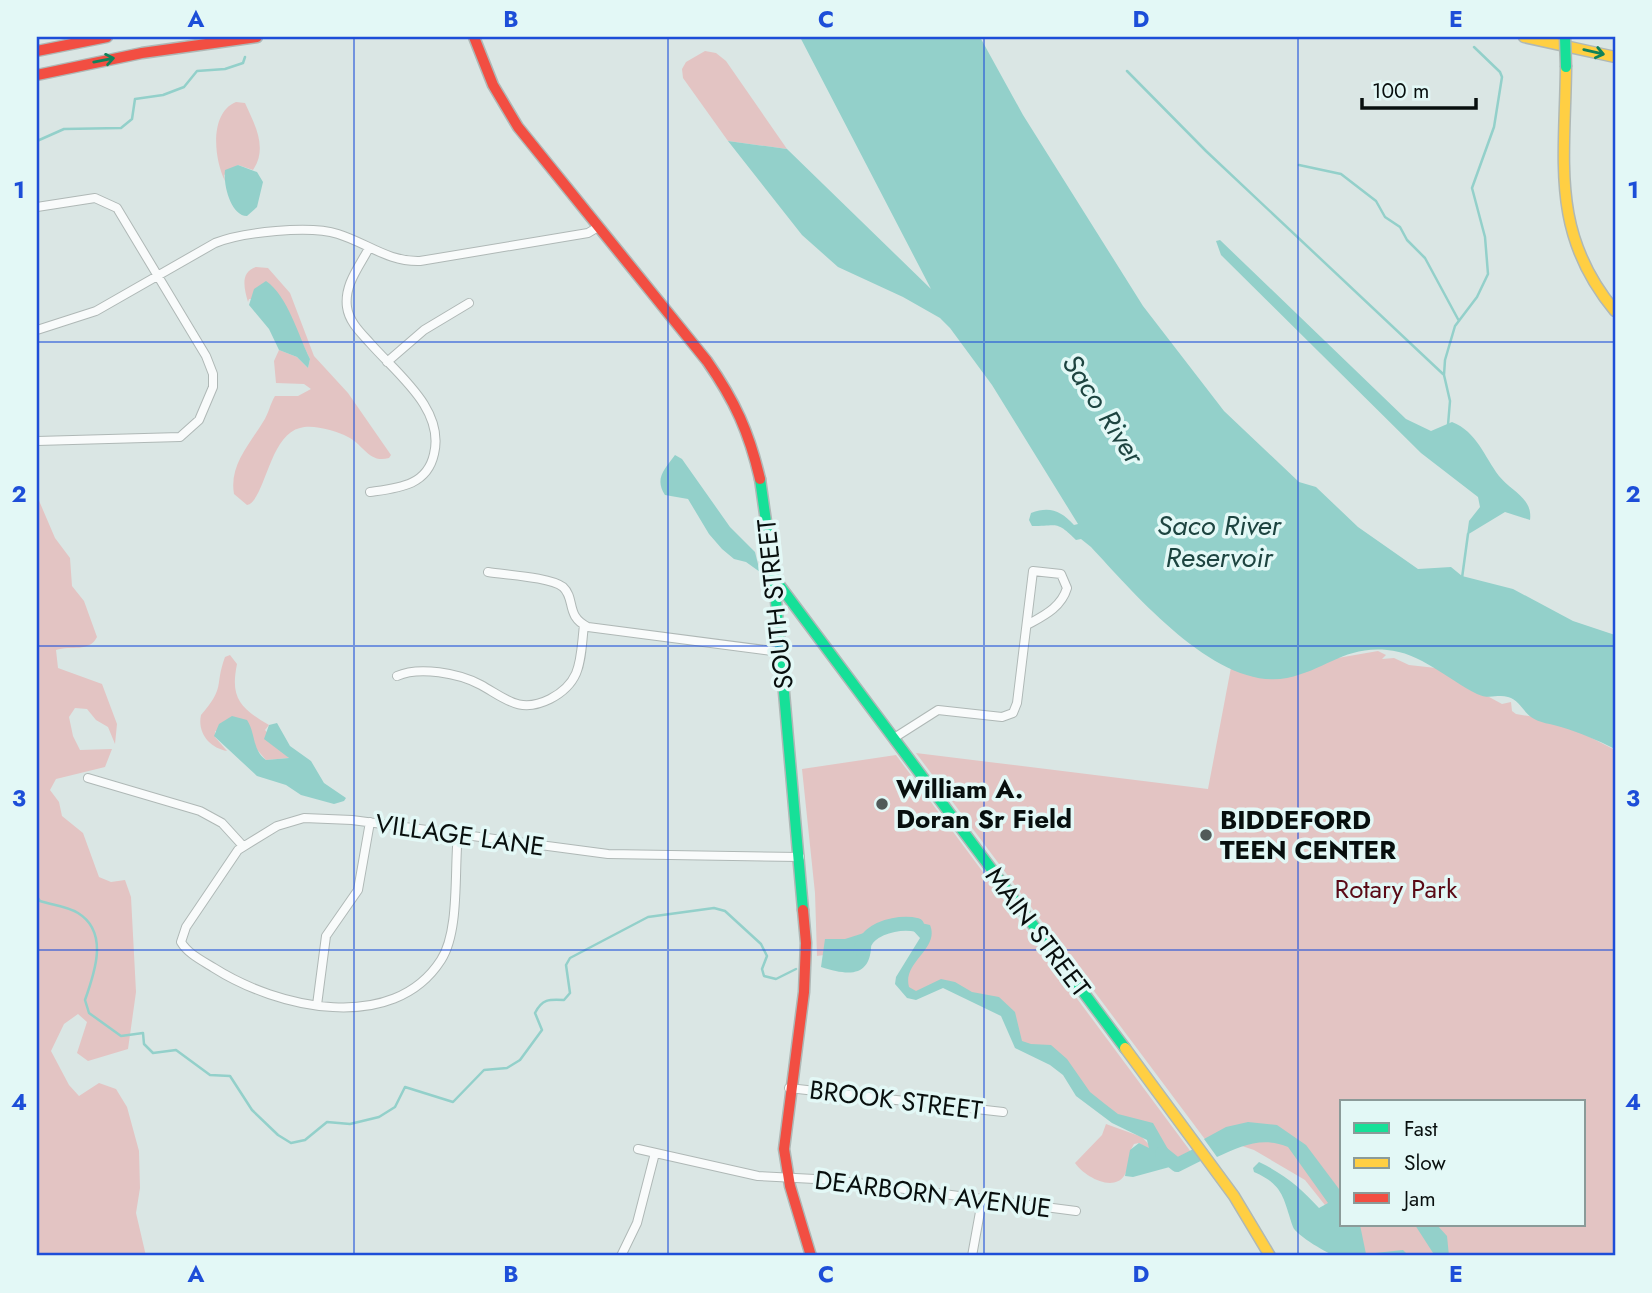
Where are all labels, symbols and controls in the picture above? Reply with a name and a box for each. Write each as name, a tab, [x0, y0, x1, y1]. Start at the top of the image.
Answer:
text: A	[187, 2, 205, 36]
text: B	[503, 2, 519, 36]
text: C	[818, 2, 834, 36]
text: D	[1133, 2, 1150, 36]
text: E	[1449, 2, 1463, 36]
one-way arrow	[1582, 46, 1605, 60]
one-way arrow	[92, 53, 114, 67]
scale bar	[1362, 66, 1475, 110]
text: 100 m	[1372, 76, 1429, 106]
text: 1	[13, 173, 25, 207]
text: 1	[1627, 173, 1639, 207]
water label: Saco River	[1052, 346, 1155, 473]
text: 2	[11, 477, 27, 511]
text: 2	[1625, 477, 1641, 511]
water label: Saco River Reservoir	[1157, 505, 1283, 578]
street label: SOUTH STREET	[747, 517, 803, 691]
place label: William A. Doran Sr Field	[896, 770, 1072, 838]
text: 3	[12, 781, 26, 815]
text: 3	[1626, 781, 1640, 815]
marker: William A. Doran Sr Field	[874, 796, 890, 812]
place label: BIDDEFORD TEEN CENTER	[1220, 801, 1396, 869]
street label: VILLAGE LANE	[373, 804, 547, 866]
marker: BIDDEFORD TEEN CENTER	[1198, 827, 1214, 843]
street label: MAIN STREET	[976, 859, 1100, 1005]
park label: Rotary Park	[1335, 870, 1458, 908]
street label: BROOK STREET	[807, 1071, 985, 1129]
text: 4	[11, 1085, 27, 1119]
text: 4	[1625, 1085, 1641, 1119]
legend	[1340, 1100, 1586, 1226]
text: Fast	[1404, 1114, 1437, 1144]
text: Slow	[1404, 1148, 1446, 1178]
street label: DEARBORN AVENUE	[813, 1161, 1053, 1227]
text: Jam	[1401, 1184, 1436, 1214]
text: A	[187, 1257, 205, 1291]
text: B	[503, 1257, 519, 1291]
text: C	[818, 1257, 834, 1291]
text: D	[1133, 1257, 1150, 1291]
text: E	[1449, 1257, 1463, 1291]

